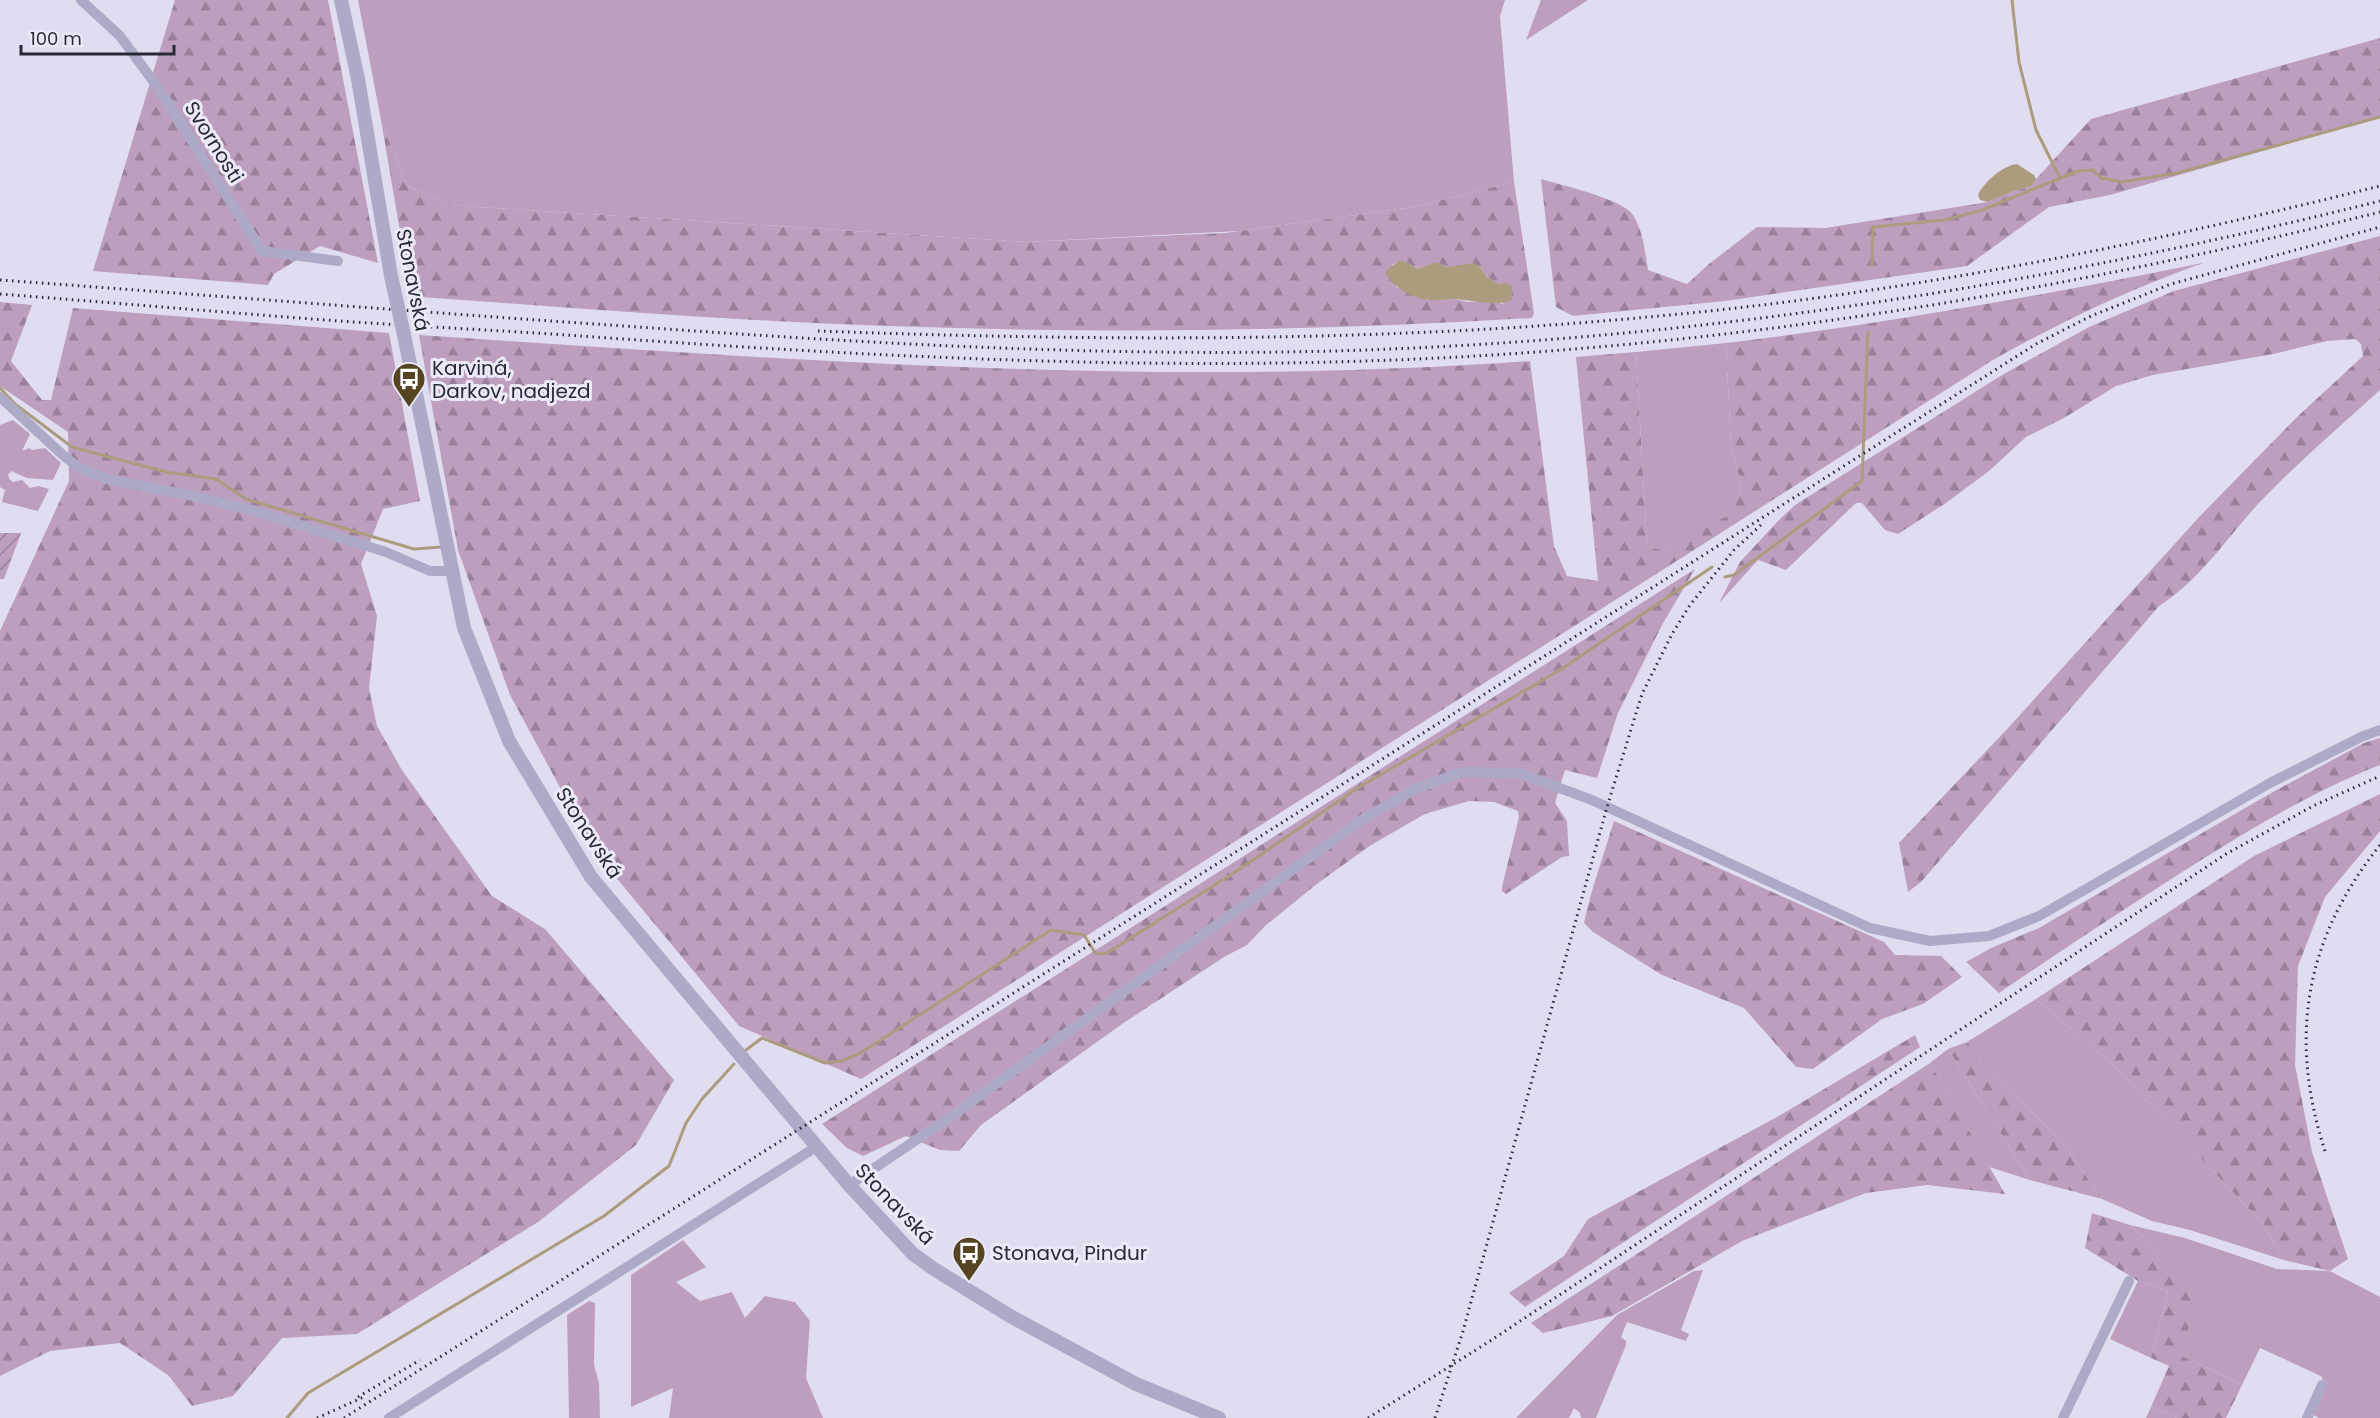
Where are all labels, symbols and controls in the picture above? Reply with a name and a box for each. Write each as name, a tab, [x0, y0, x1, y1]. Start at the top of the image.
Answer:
scale bar	[21, 18, 174, 56]
text: 100 m	[30, 26, 82, 51]
street label: Svornosti	[178, 96, 250, 188]
street label: Stonavská	[389, 226, 437, 334]
place label: Karviná, Darkov, nadjezd	[432, 354, 591, 405]
bus stop icon: Karviná, Darkov, nadjezd	[391, 361, 427, 408]
street label: Stonavská	[549, 782, 629, 884]
street label: Stonavská	[849, 1157, 941, 1251]
bus stop icon: Stonava, Pindur	[951, 1235, 987, 1282]
place label: Stonava, Pindur	[992, 1239, 1147, 1267]

